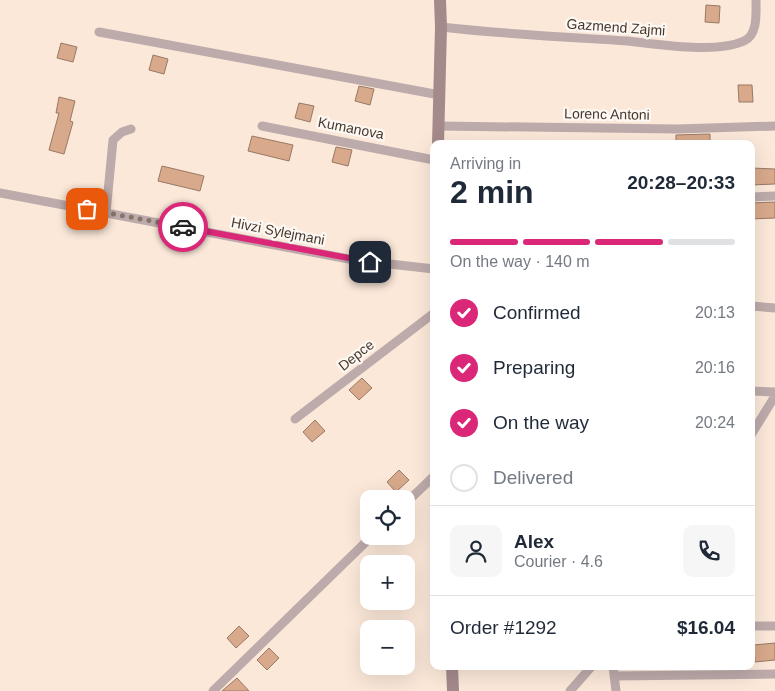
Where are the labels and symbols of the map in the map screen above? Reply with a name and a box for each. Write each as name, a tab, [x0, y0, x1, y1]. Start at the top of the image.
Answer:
street label: Gazmend Zajmi	[566, 16, 666, 38]
street label: Lorenc Antoni	[564, 105, 650, 123]
street label: Kumanova	[317, 114, 386, 142]
pin	[66, 188, 108, 230]
courier	[158, 202, 208, 252]
street label: Hivzi Sylejmani	[230, 214, 326, 248]
pin	[349, 241, 391, 283]
street label: Depce	[335, 336, 377, 374]

